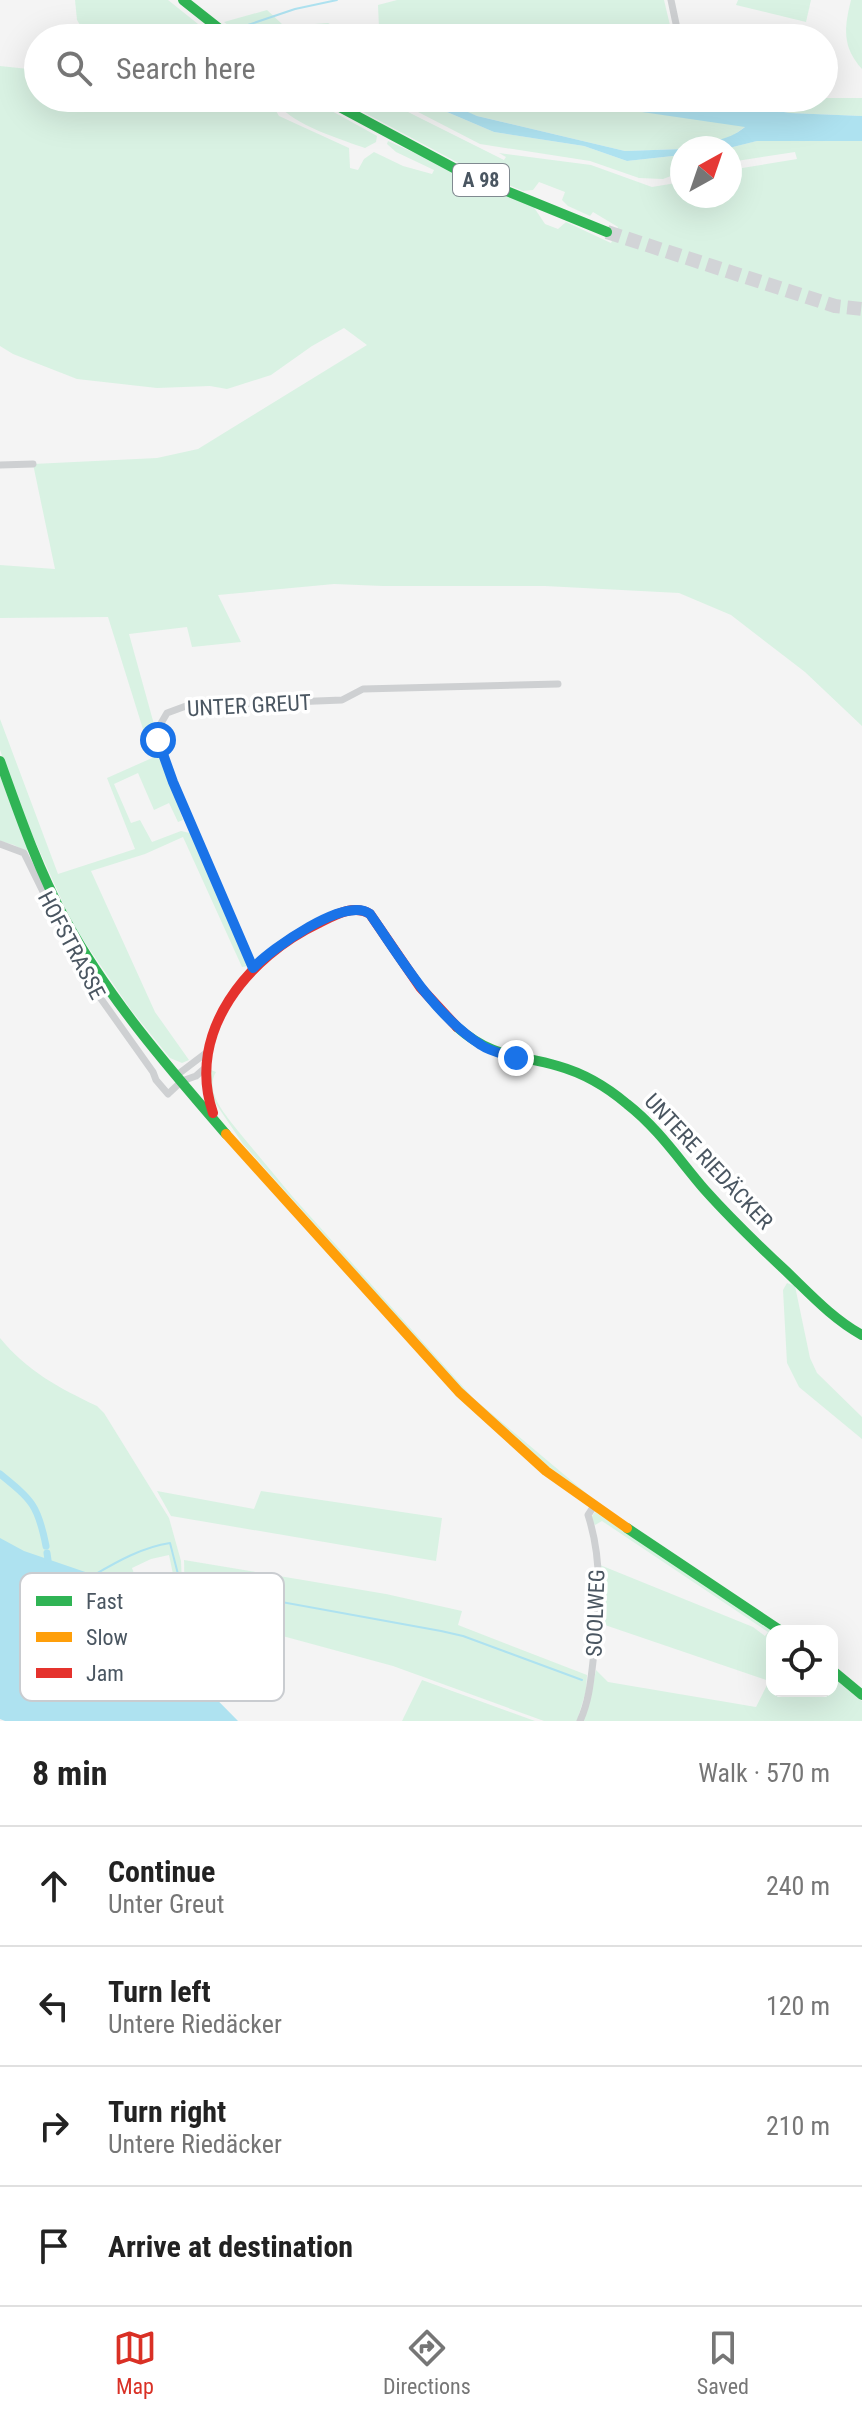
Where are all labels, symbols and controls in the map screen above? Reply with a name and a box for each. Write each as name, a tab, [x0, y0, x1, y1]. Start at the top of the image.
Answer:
search box	[24, 24, 838, 112]
icon: search	[52, 46, 96, 90]
text: Search here	[116, 51, 256, 86]
north arrow	[670, 136, 742, 208]
road number: A 98	[453, 164, 509, 196]
street label: UNTER GREUT	[186, 690, 312, 721]
route start	[140, 722, 176, 758]
street label: HOFSTRASSE	[33, 887, 110, 1003]
route end	[498, 1040, 534, 1076]
street label: UNTERE RIEDÄCKER	[640, 1089, 778, 1234]
street label: SOOLWEG	[581, 1569, 610, 1657]
legend	[20, 1573, 284, 1701]
text: Fast	[86, 1589, 123, 1614]
text: Slow	[86, 1625, 128, 1650]
map controls	[766, 1625, 838, 1697]
button: locate	[766, 1625, 838, 1697]
text: Jam	[86, 1661, 124, 1686]
text: 8 min	[32, 1753, 108, 1793]
text: Walk · 570 m	[698, 1758, 830, 1788]
text: Continue	[108, 1854, 215, 1889]
icon: ahead	[32, 1864, 76, 1908]
text: 240 m	[766, 1871, 830, 1901]
text: Unter Greut	[108, 1889, 224, 1919]
text: Turn left	[108, 1974, 211, 2009]
icon: left	[32, 1984, 76, 2028]
text: 120 m	[766, 1991, 830, 2021]
text: Untere Riedäcker	[108, 2009, 282, 2039]
text: Turn right	[108, 2094, 226, 2129]
icon: right	[32, 2104, 76, 2148]
text: 210 m	[766, 2111, 830, 2141]
text: Untere Riedäcker	[108, 2129, 282, 2159]
icon: arrive	[32, 2224, 76, 2268]
text: Arrive at destination	[108, 2229, 353, 2264]
tab: Map	[113, 2326, 157, 2399]
tab: Directions	[383, 2326, 471, 2399]
tab: Saved	[697, 2326, 749, 2399]

